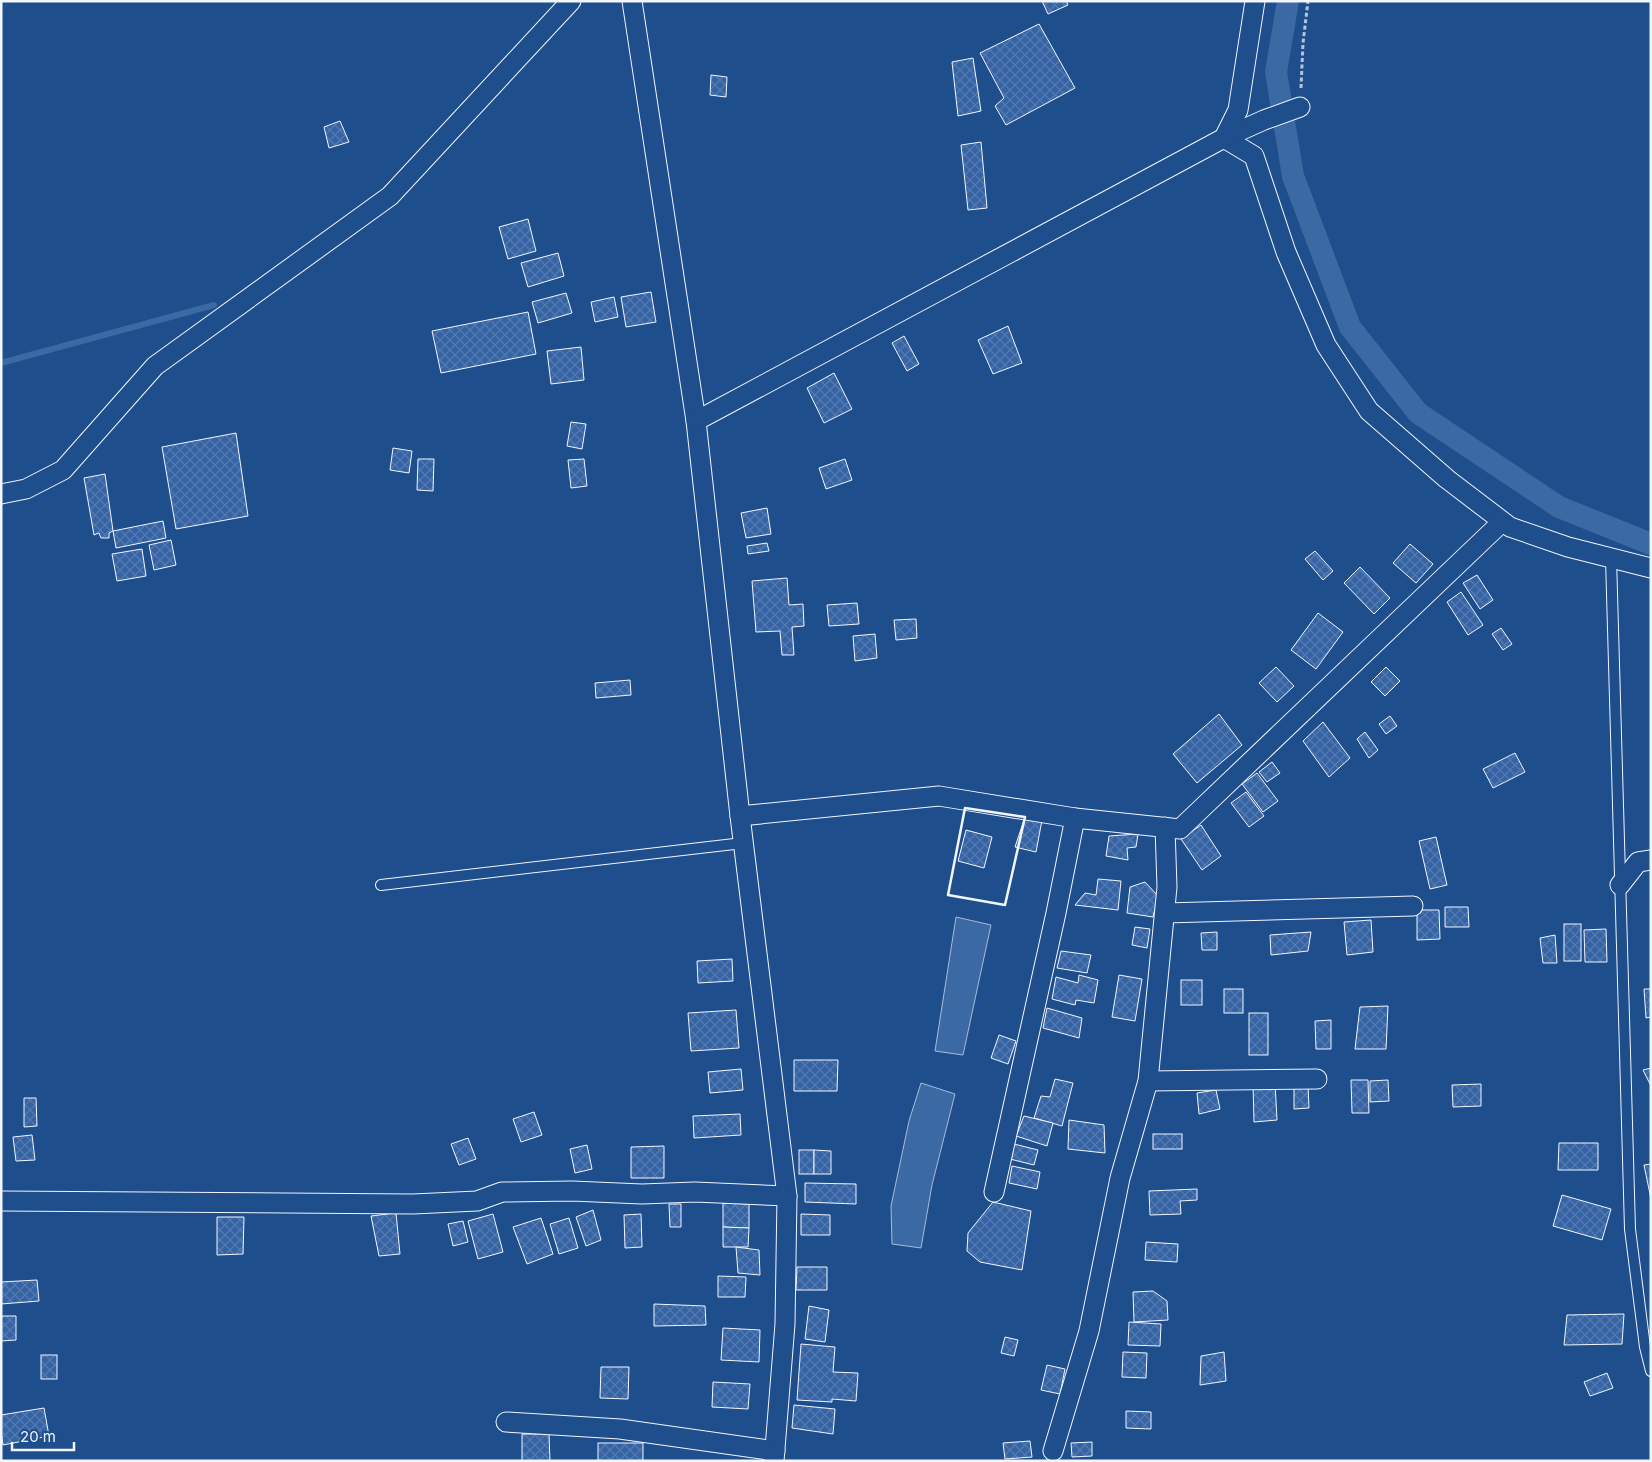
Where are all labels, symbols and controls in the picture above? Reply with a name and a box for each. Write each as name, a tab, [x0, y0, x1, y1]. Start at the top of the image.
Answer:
scale bar	[12, 1420, 75, 1452]
text: 20 m	[20, 1427, 56, 1446]

